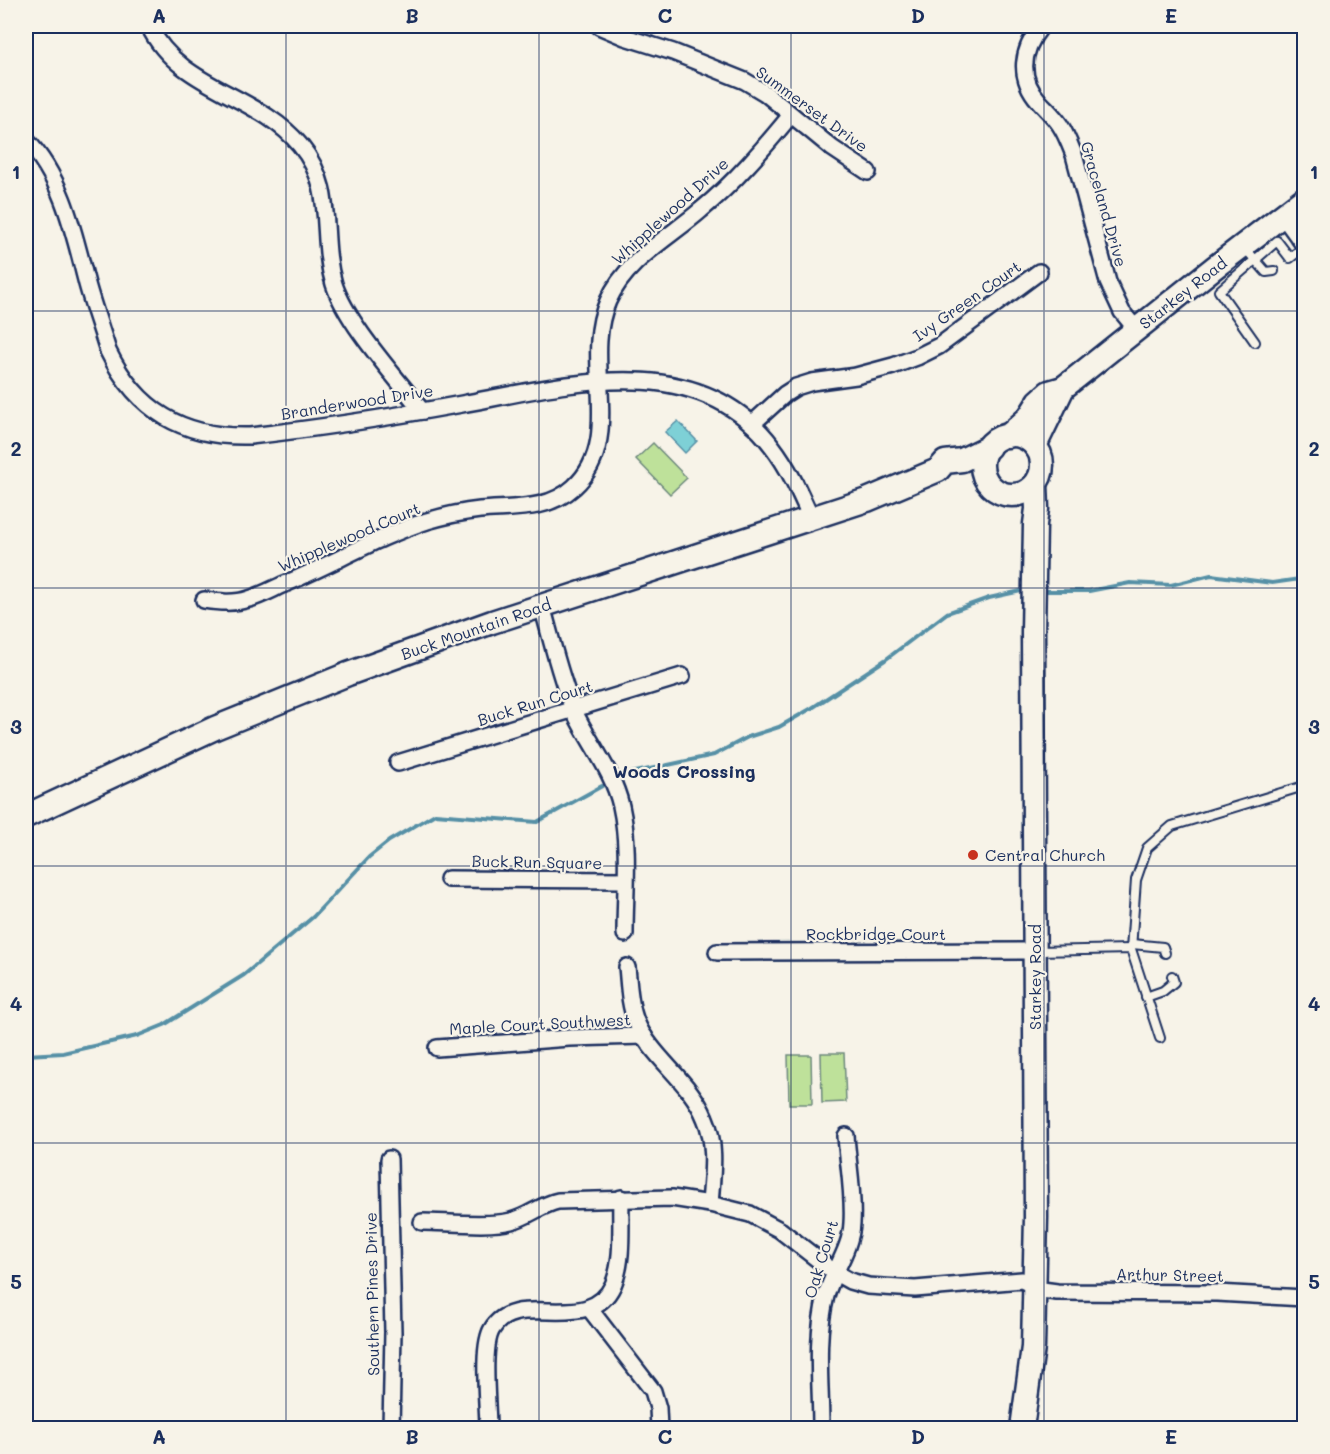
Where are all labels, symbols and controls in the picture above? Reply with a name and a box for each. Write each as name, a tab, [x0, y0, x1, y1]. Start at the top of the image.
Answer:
text: A	[152, 2, 166, 28]
text: B	[405, 2, 419, 28]
text: C	[658, 2, 673, 28]
text: D	[911, 2, 925, 28]
text: E	[1165, 2, 1177, 28]
street label: Summerset Drive	[752, 61, 872, 156]
street label: Graceland Drive	[1077, 139, 1132, 269]
street label: Whipplewood Drive	[607, 152, 733, 269]
text: 1	[12, 158, 20, 184]
text: 1	[1310, 158, 1318, 184]
street label: Starkey Road	[1135, 252, 1231, 333]
street label: Ivy Green Court	[909, 255, 1025, 346]
street label: Branderwood Drive	[279, 379, 435, 424]
text: 2	[10, 435, 22, 461]
text: 2	[1308, 435, 1320, 461]
street label: Whipplewood Court	[274, 497, 423, 576]
street label: Buck Mountain Road	[398, 593, 554, 664]
street label: Buck Run Court	[475, 675, 595, 730]
text: 3	[10, 713, 22, 739]
text: 3	[1308, 713, 1320, 739]
district label: Woods Crossing	[612, 759, 756, 783]
place label: Central Church	[985, 844, 1105, 865]
marker: Central Church	[966, 848, 980, 862]
street label: Buck Run Square	[472, 850, 602, 873]
street label: Rockbridge Court	[806, 923, 946, 944]
street label: Starkey Road	[1024, 924, 1045, 1030]
text: 4	[10, 990, 23, 1016]
text: 4	[1308, 990, 1321, 1016]
street label: Maple Court Southwest	[449, 1008, 631, 1039]
street label: Southern Pines Drive	[360, 1212, 383, 1376]
street label: Oak Court	[799, 1217, 842, 1301]
street label: Arthur Street	[1116, 1263, 1224, 1286]
text: 5	[10, 1268, 22, 1294]
text: 5	[1308, 1268, 1320, 1294]
text: A	[152, 1423, 166, 1449]
text: B	[405, 1423, 419, 1449]
text: C	[658, 1423, 673, 1449]
text: D	[911, 1423, 925, 1449]
text: E	[1165, 1423, 1177, 1449]

